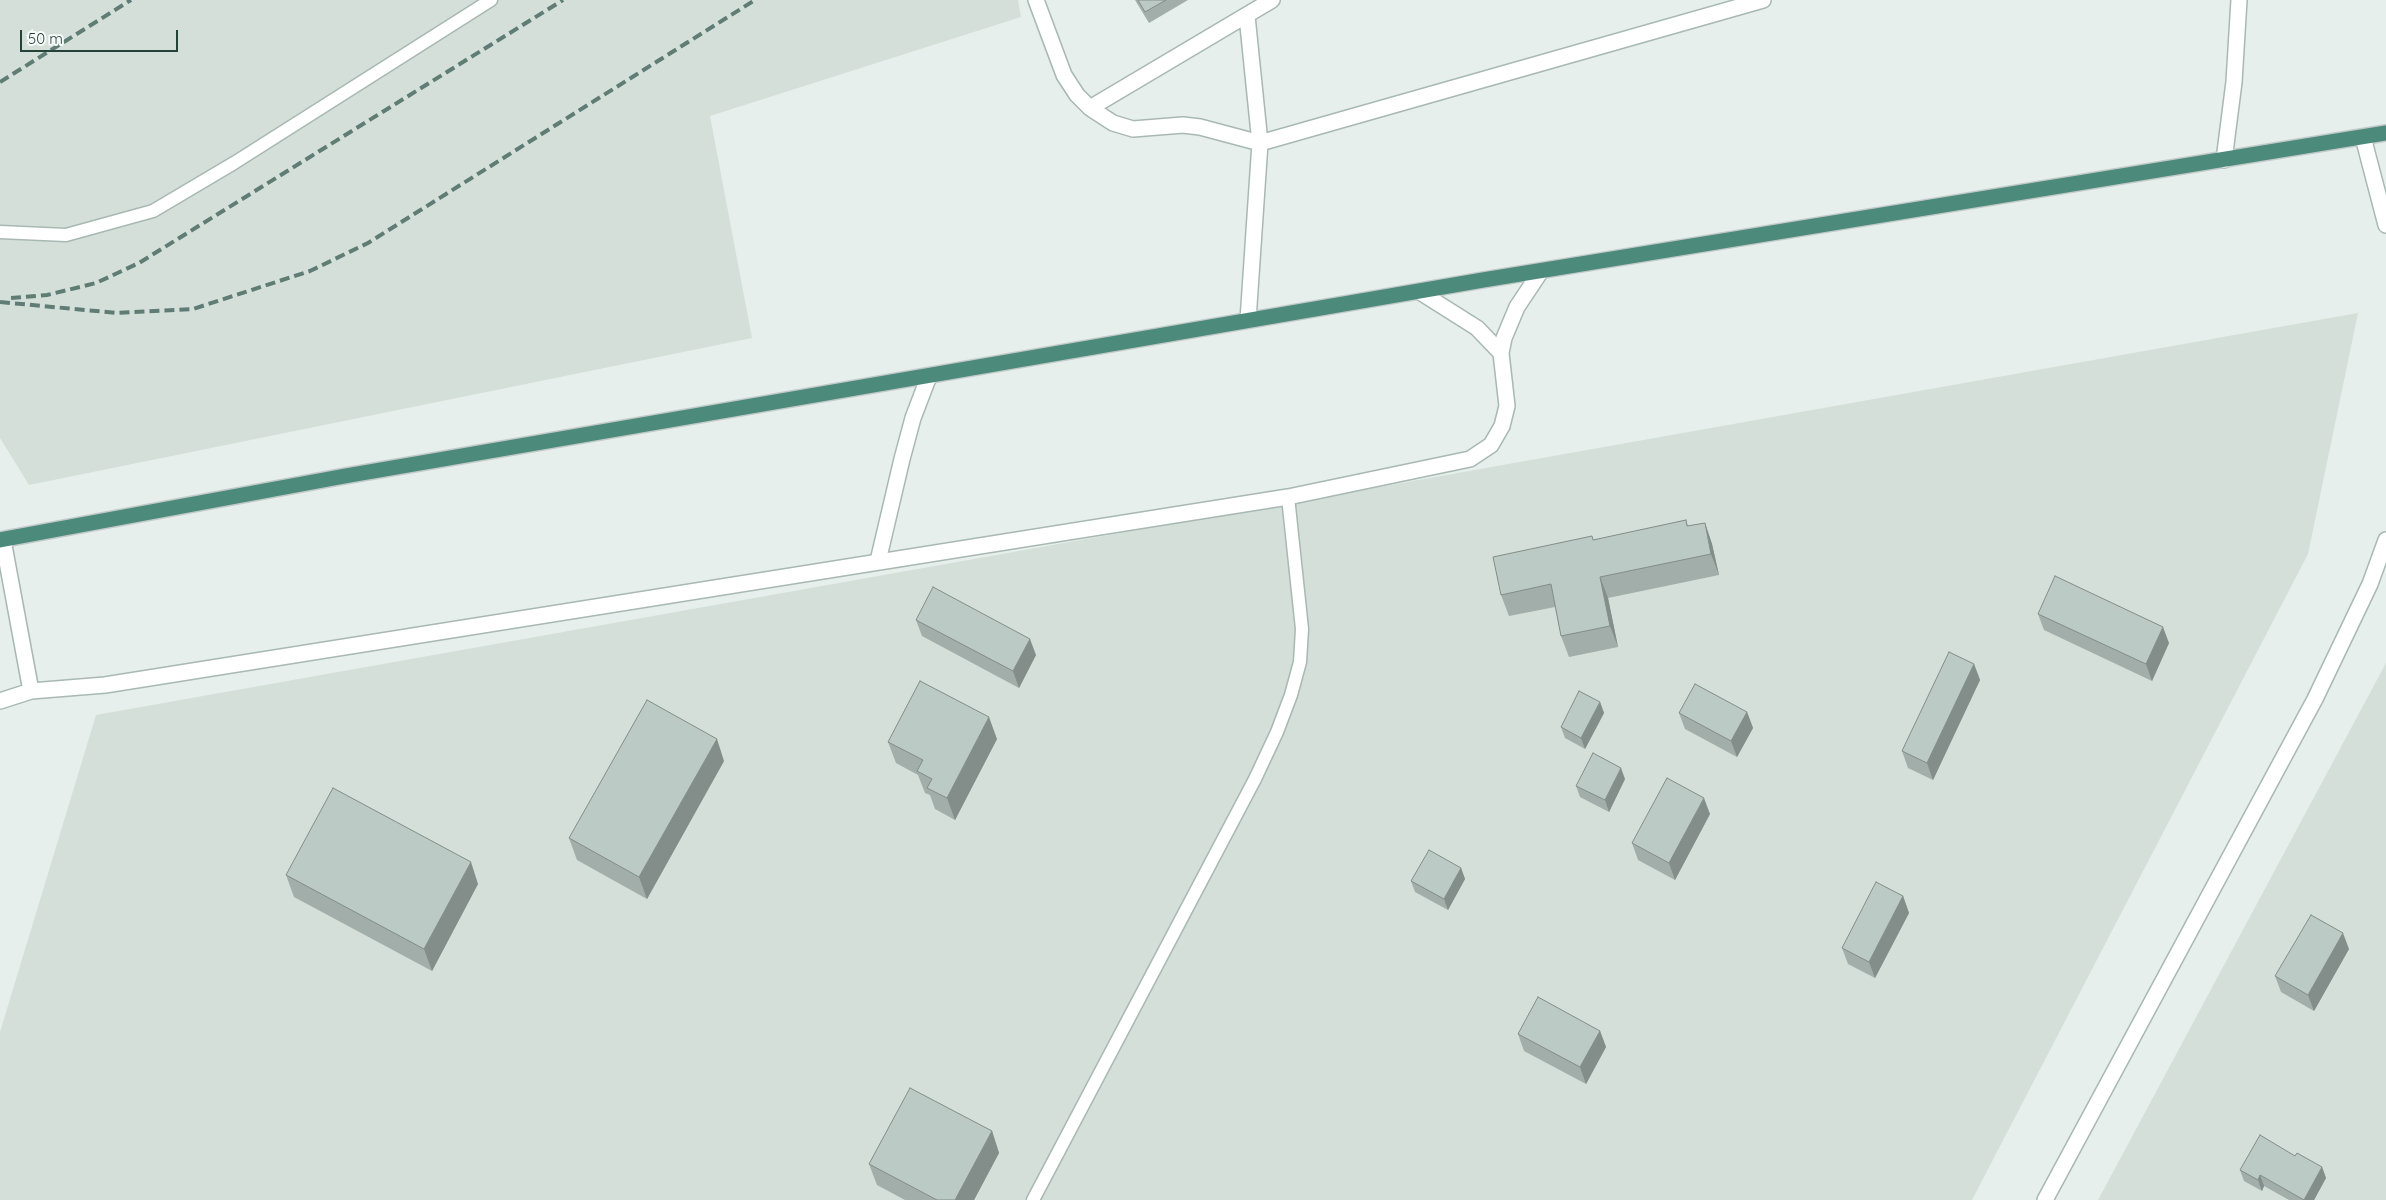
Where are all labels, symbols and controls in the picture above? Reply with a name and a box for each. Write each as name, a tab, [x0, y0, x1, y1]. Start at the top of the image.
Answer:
scale bar	[22, 20, 180, 52]
text: 50 m	[28, 29, 63, 48]

